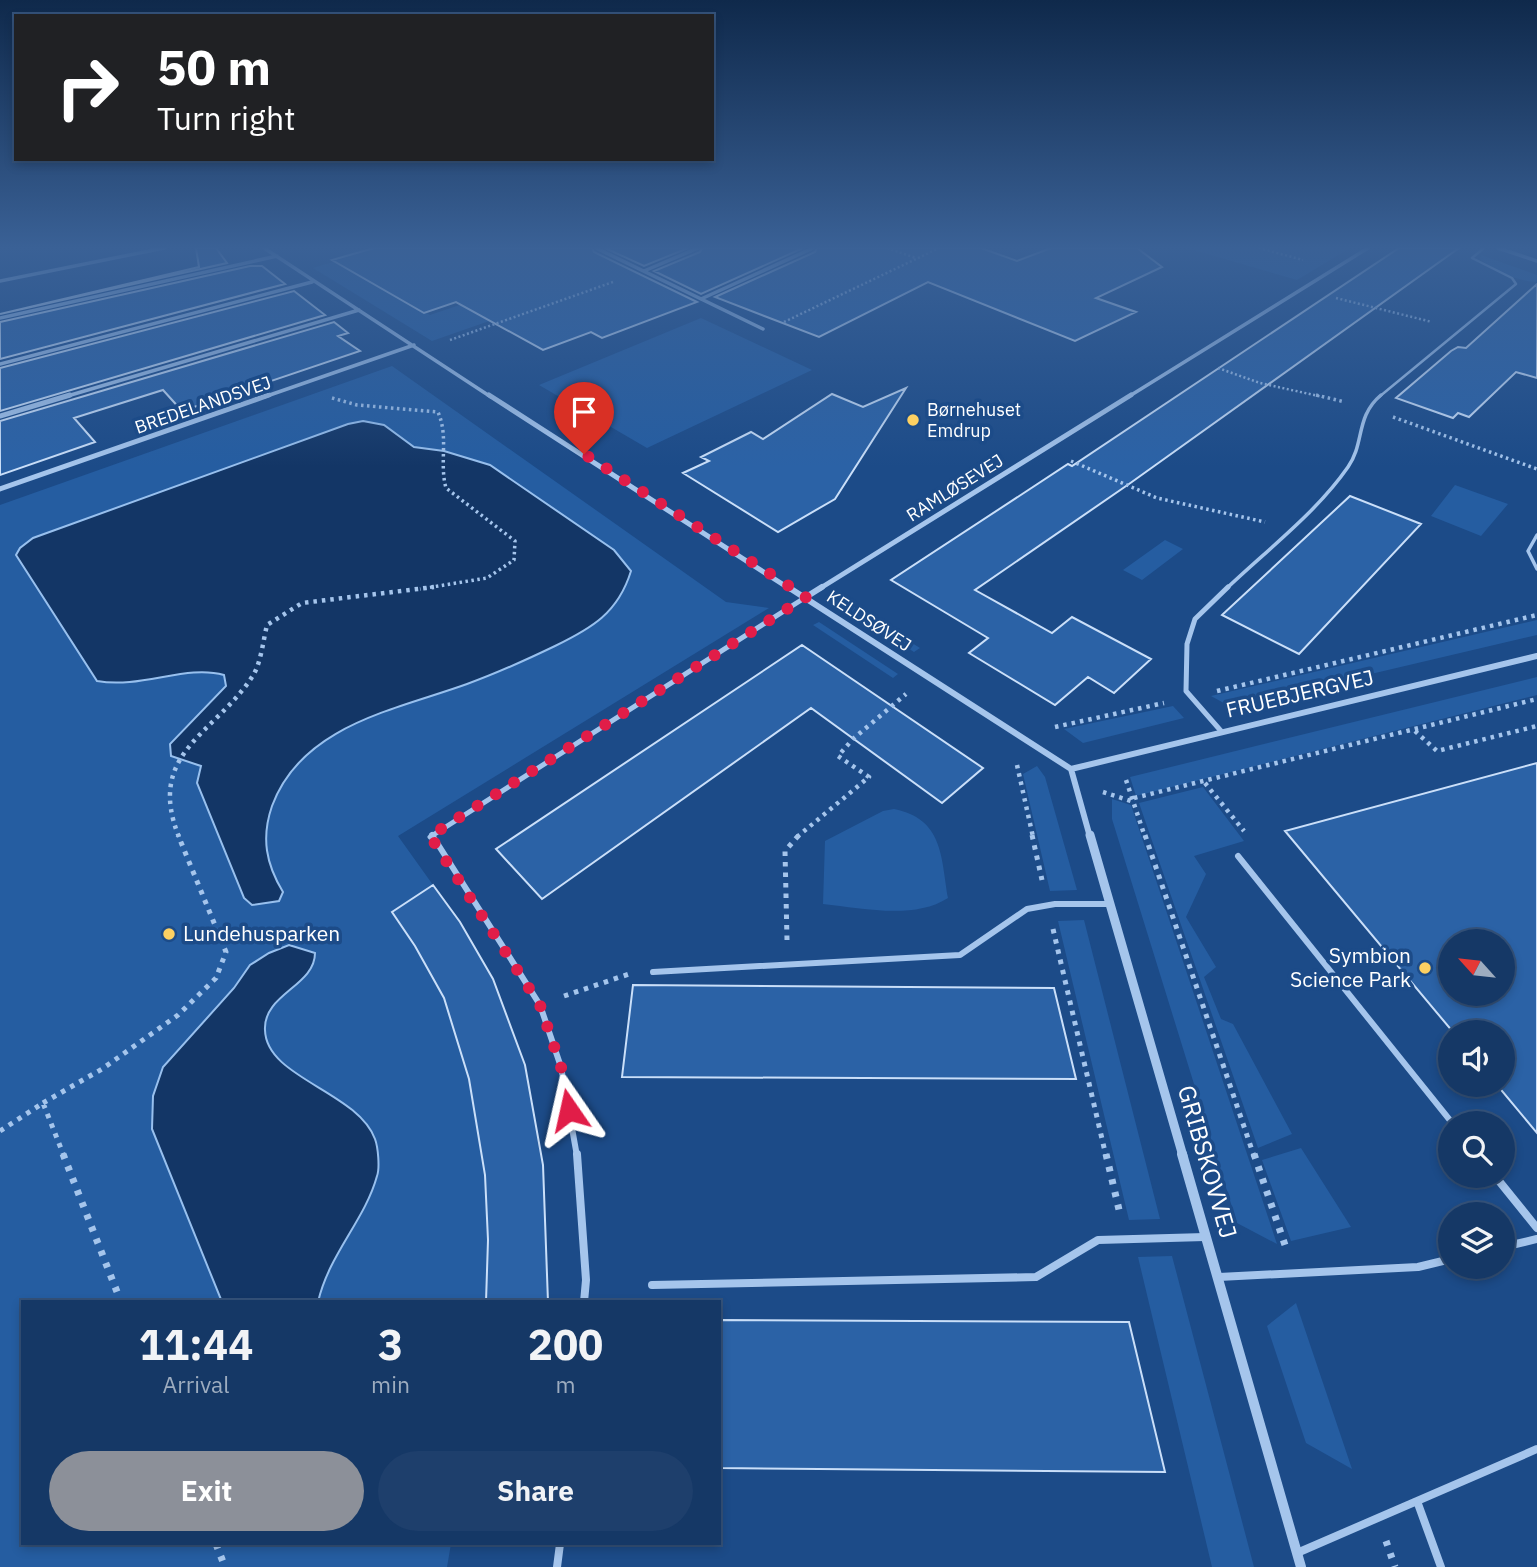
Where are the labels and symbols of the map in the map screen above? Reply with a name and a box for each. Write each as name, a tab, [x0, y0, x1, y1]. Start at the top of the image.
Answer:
street label: BREDELANDSVEJ	[132, 370, 274, 439]
pin	[554, 382, 614, 454]
place label: Børnehuset Emdrup	[927, 398, 1021, 442]
marker: Børnehuset Emdrup	[905, 412, 921, 428]
street label: RAMLØSEVEJ	[902, 449, 1007, 526]
street label: KELDSØVEJ	[823, 585, 916, 656]
street label: FRUEBJERGVEJ	[1223, 662, 1376, 724]
place label: Lundehusparken	[183, 919, 340, 947]
marker: Lundehusparken	[161, 926, 177, 942]
north arrow	[1438, 929, 1516, 1006]
place label: Symbion Science Park	[1290, 941, 1411, 993]
marker: Symbion Science Park	[1417, 960, 1433, 976]
position arrow	[532, 1073, 606, 1147]
street label: GRIBSKOVVEJ	[1171, 1081, 1245, 1242]

